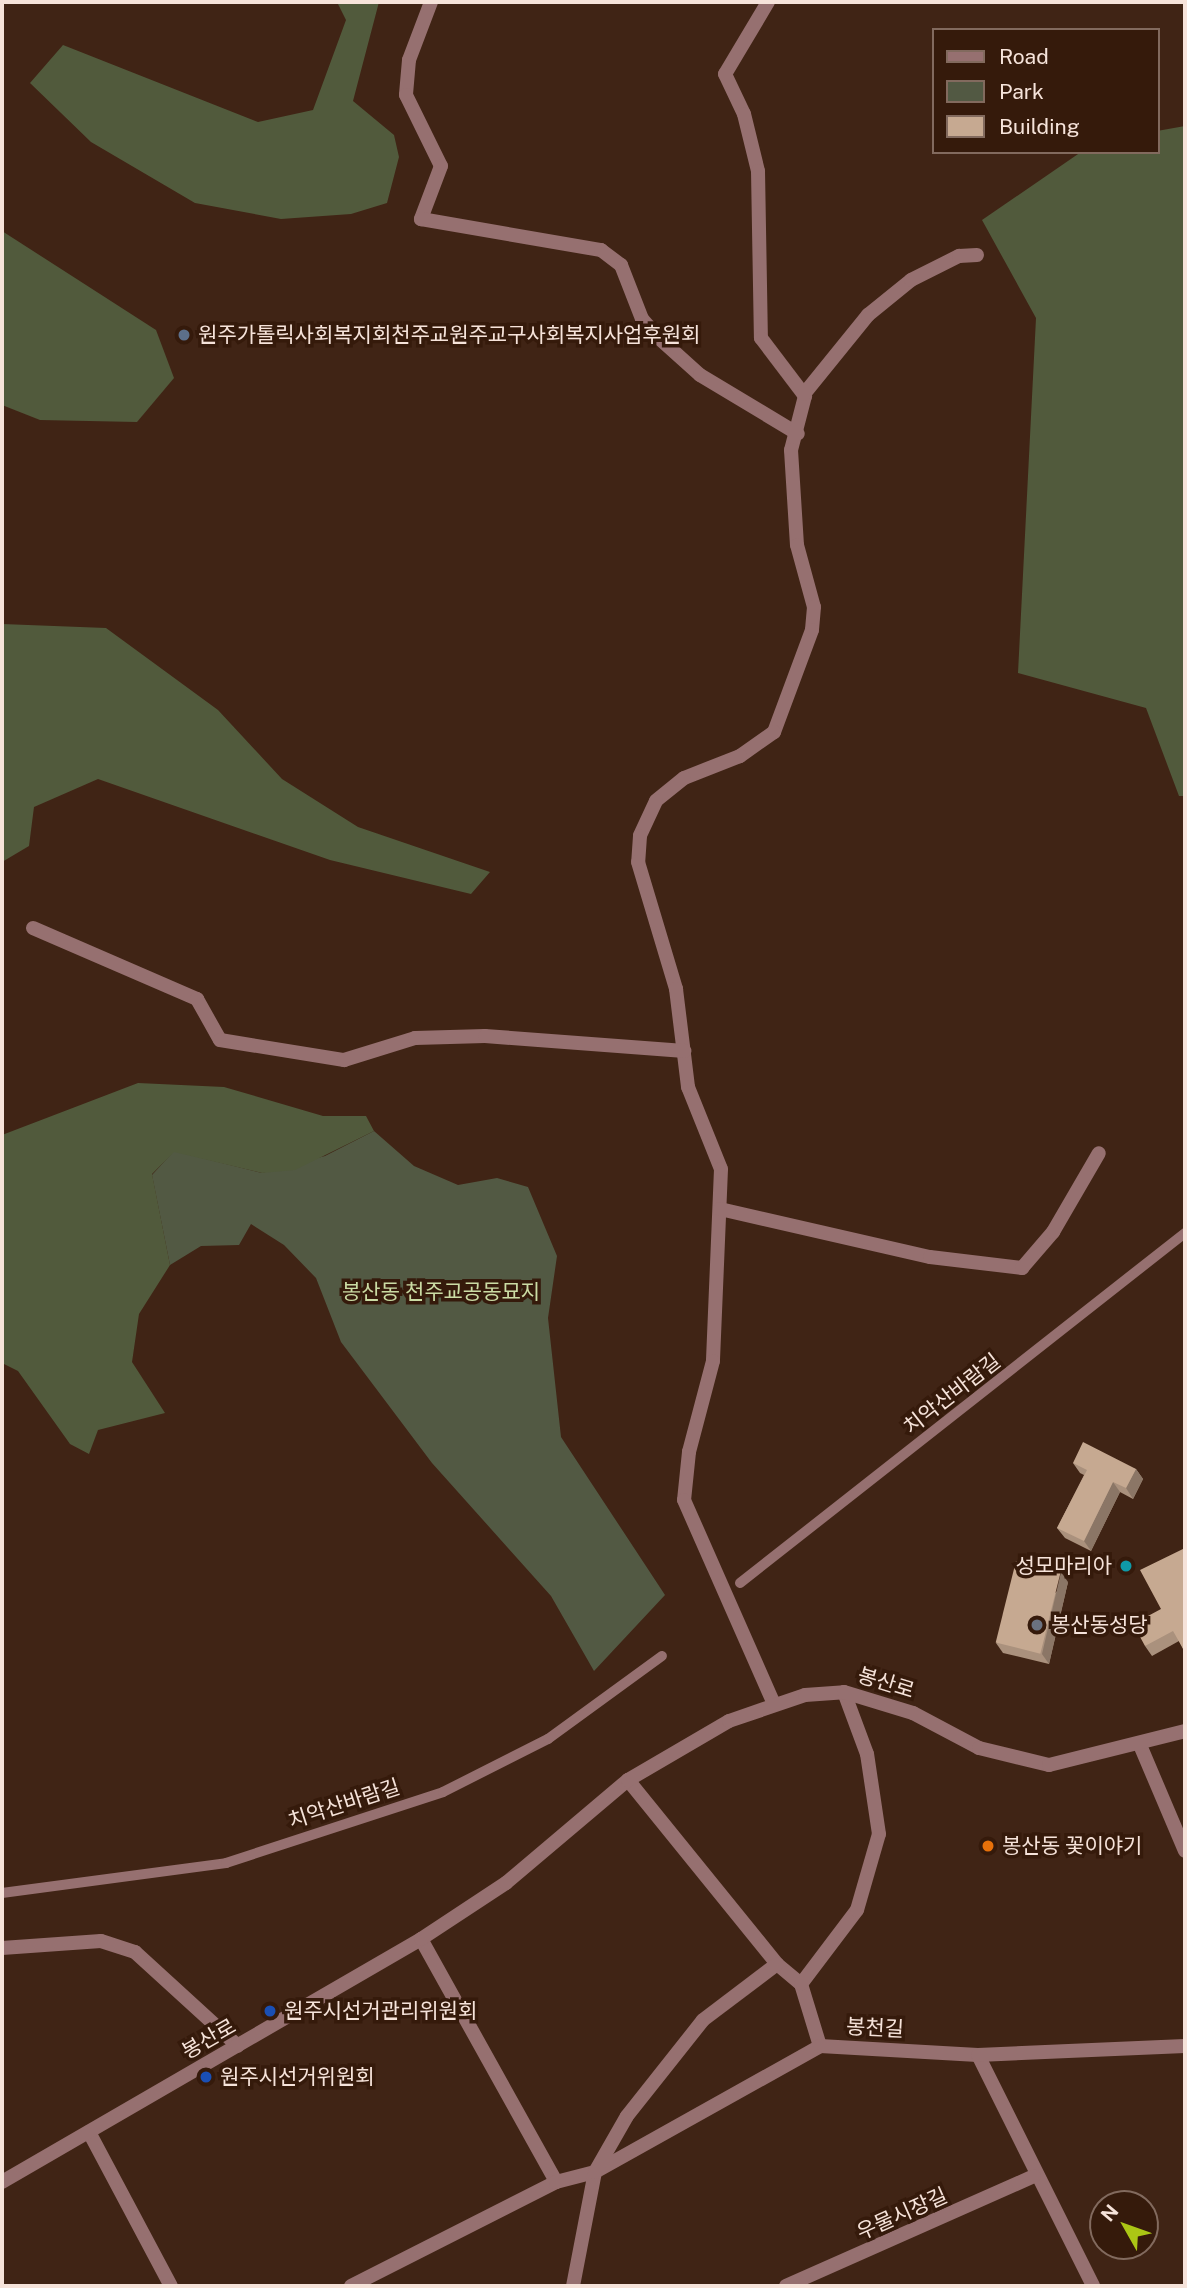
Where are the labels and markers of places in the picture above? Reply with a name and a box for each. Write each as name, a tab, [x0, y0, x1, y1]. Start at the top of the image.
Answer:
place label: 원주가톨릭사회복지회천주교원주교구사회복지사업후원회	[198, 322, 700, 348]
marker: 원주가톨릭사회복지회천주교원주교구사회복지사업후원회	[176, 327, 192, 343]
place label: 성모마리아	[1015, 1553, 1112, 1579]
marker: 성모마리아	[1118, 1558, 1134, 1574]
place label: 봉산동성당	[1051, 1612, 1148, 1638]
marker: 봉산동성당	[1029, 1617, 1045, 1633]
place label: 봉산동 꽃이야기	[1002, 1833, 1142, 1859]
marker: 봉산동 꽃이야기	[980, 1838, 996, 1854]
place label: 원주시선거관리위원회	[284, 1998, 477, 2024]
marker: 원주시선거관리위원회	[262, 2003, 278, 2019]
place label: 원주시선거위원회	[220, 2064, 375, 2090]
marker: 원주시선거위원회	[198, 2069, 214, 2085]

